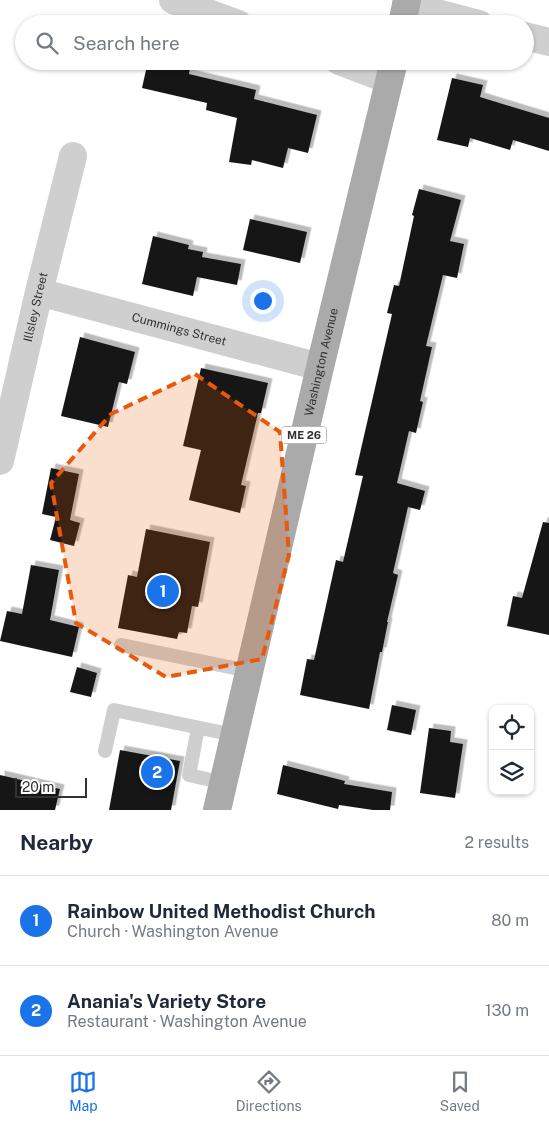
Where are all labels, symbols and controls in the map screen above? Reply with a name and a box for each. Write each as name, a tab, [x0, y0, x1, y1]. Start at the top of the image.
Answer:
search box	[15, 15, 534, 70]
icon: search	[33, 29, 61, 57]
text: Search here	[73, 32, 180, 54]
street label: Illsley Street	[21, 271, 51, 343]
your location	[250, 288, 276, 314]
street label: Washington Avenue	[302, 306, 341, 417]
street label: Cummings Street	[130, 310, 228, 349]
road number: ME 26	[282, 426, 326, 444]
pin: 1	[147, 572, 179, 610]
map controls	[489, 705, 534, 795]
button: locate	[489, 705, 534, 750]
button: layers	[489, 750, 534, 795]
pin: 2	[141, 753, 173, 791]
scale bar	[15, 775, 88, 798]
text: 20 m	[22, 779, 54, 795]
text: Nearby	[20, 830, 93, 855]
text: 2 results	[464, 833, 529, 852]
text: Rainbow United Methodist Church	[67, 900, 376, 922]
text: 1	[33, 911, 39, 930]
text: 80 m	[491, 911, 529, 930]
text: Church · Washington Avenue	[67, 922, 279, 941]
text: Anania's Variety Store	[67, 990, 266, 1012]
text: 2	[31, 1001, 41, 1020]
text: 130 m	[485, 1001, 529, 1020]
text: Restaurant · Washington Avenue	[67, 1012, 307, 1031]
tab: Map	[69, 1068, 98, 1114]
tab: Directions	[236, 1068, 302, 1114]
tab: Saved	[440, 1068, 480, 1114]

